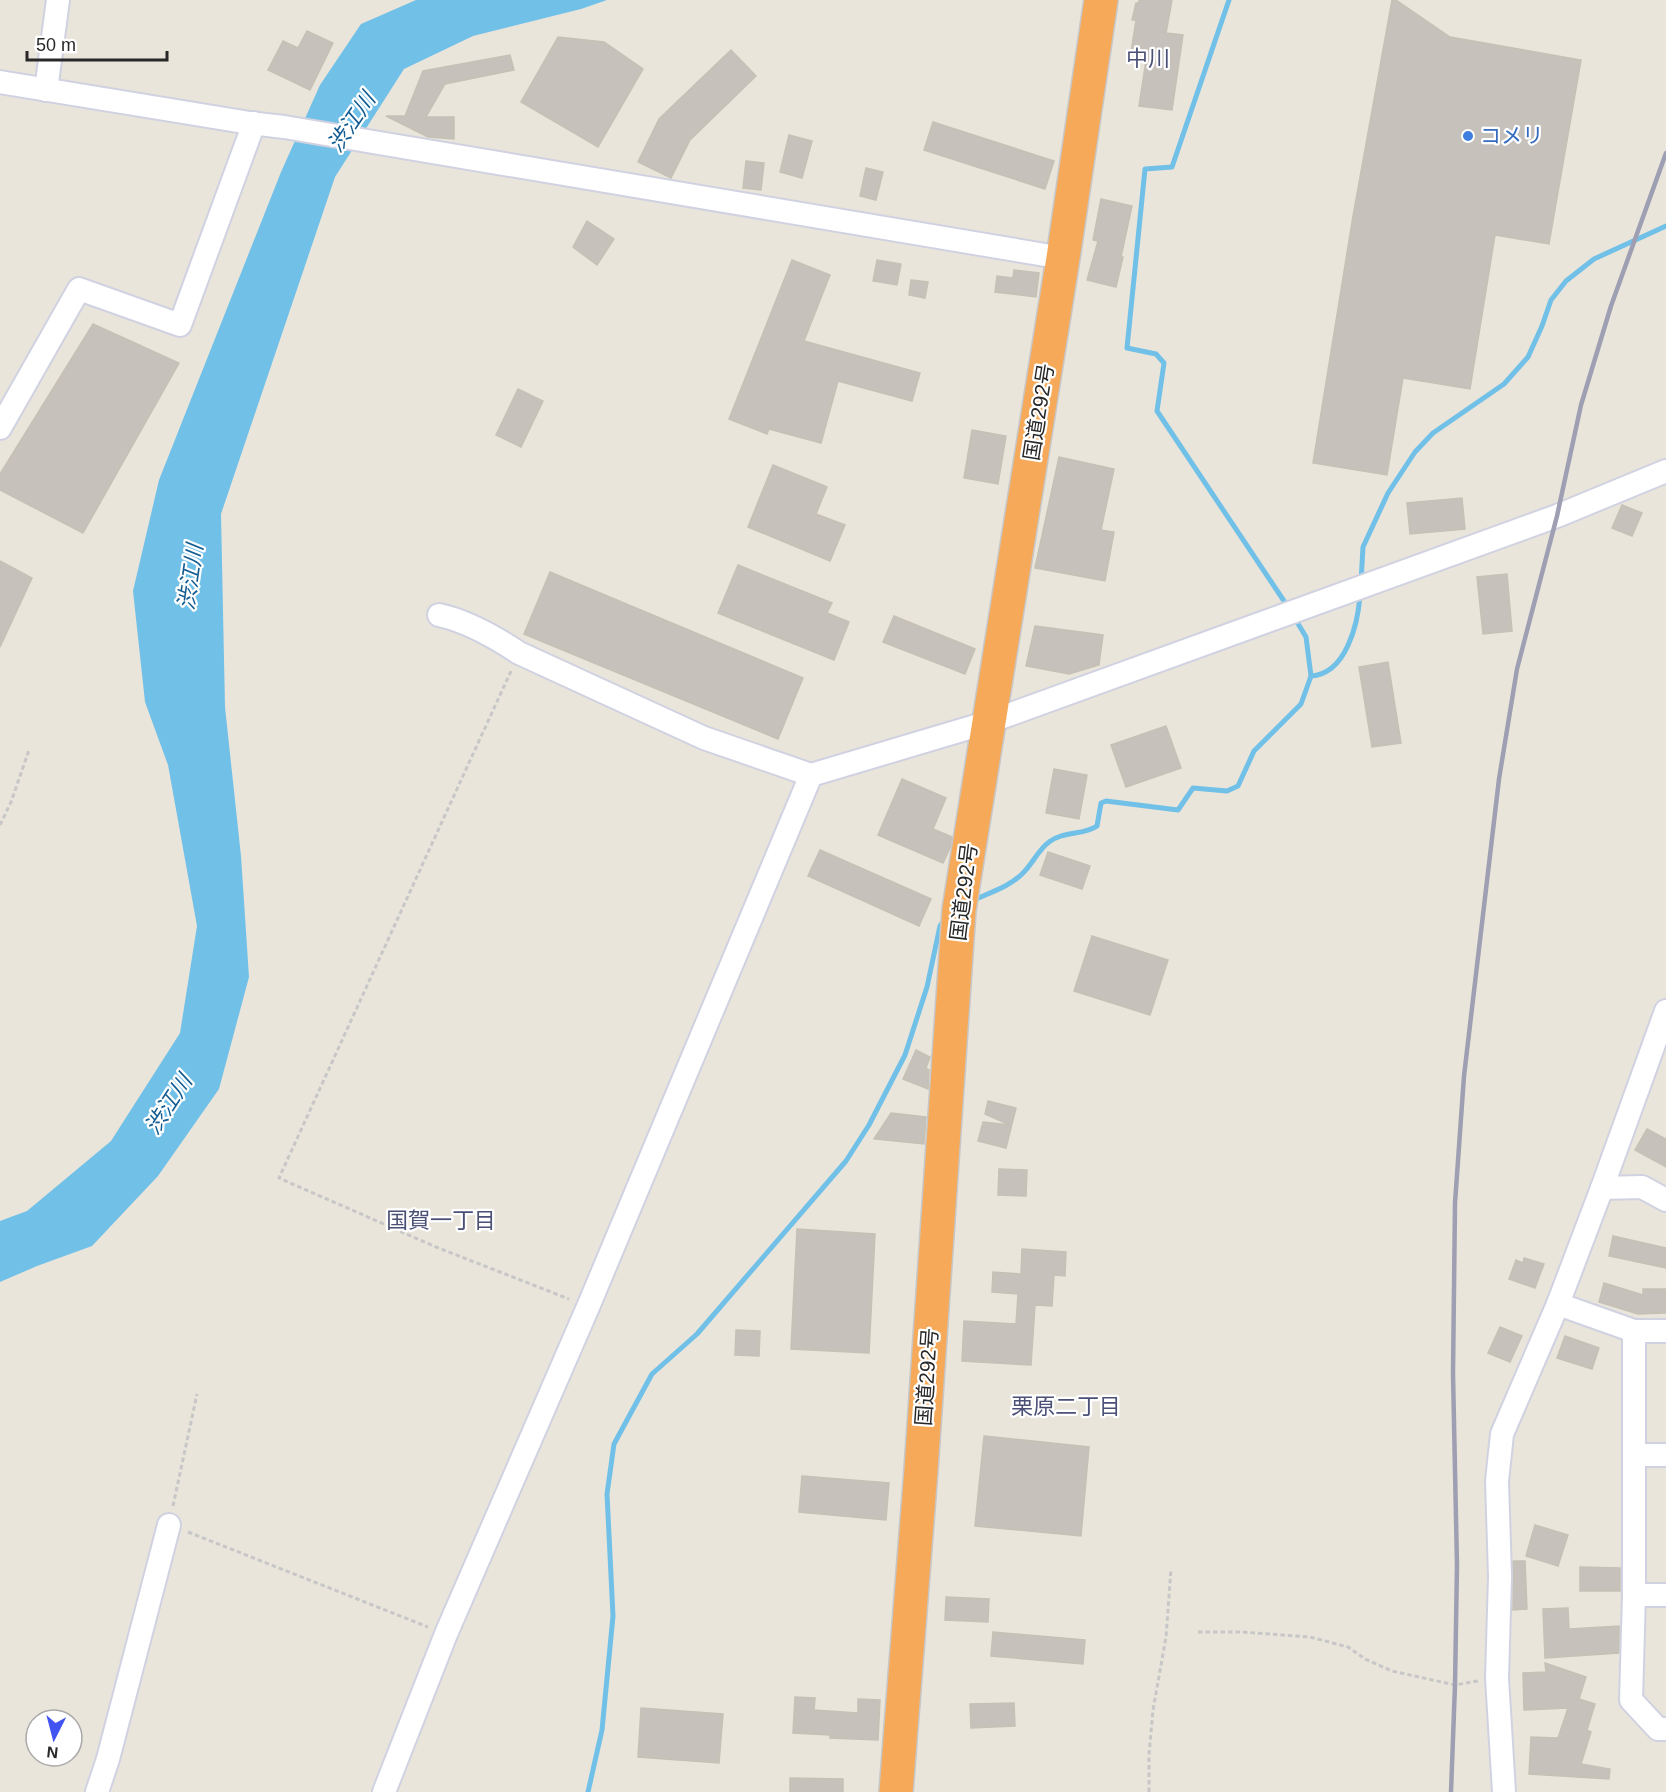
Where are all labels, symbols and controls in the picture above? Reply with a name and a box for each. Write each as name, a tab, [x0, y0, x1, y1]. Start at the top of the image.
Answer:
scale bar	[27, 24, 166, 62]
text: 50 m	[36, 35, 76, 55]
district label: 中川	[1126, 46, 1170, 71]
water label: 渋江川	[323, 86, 381, 157]
place label: コメリ	[1480, 124, 1543, 147]
marker: コメリ	[1461, 129, 1475, 143]
street label: 国道292号	[1019, 362, 1058, 462]
water label: 渋江川	[174, 541, 208, 611]
street label: 国道292号	[946, 842, 981, 942]
water label: 渋江川	[140, 1068, 198, 1139]
district label: 国賀一丁目	[386, 1208, 496, 1233]
street label: 国道292号	[912, 1327, 941, 1427]
district label: 栗原二丁目	[1011, 1394, 1121, 1419]
north arrow	[24, 1708, 84, 1768]
text: N	[46, 1743, 59, 1761]

